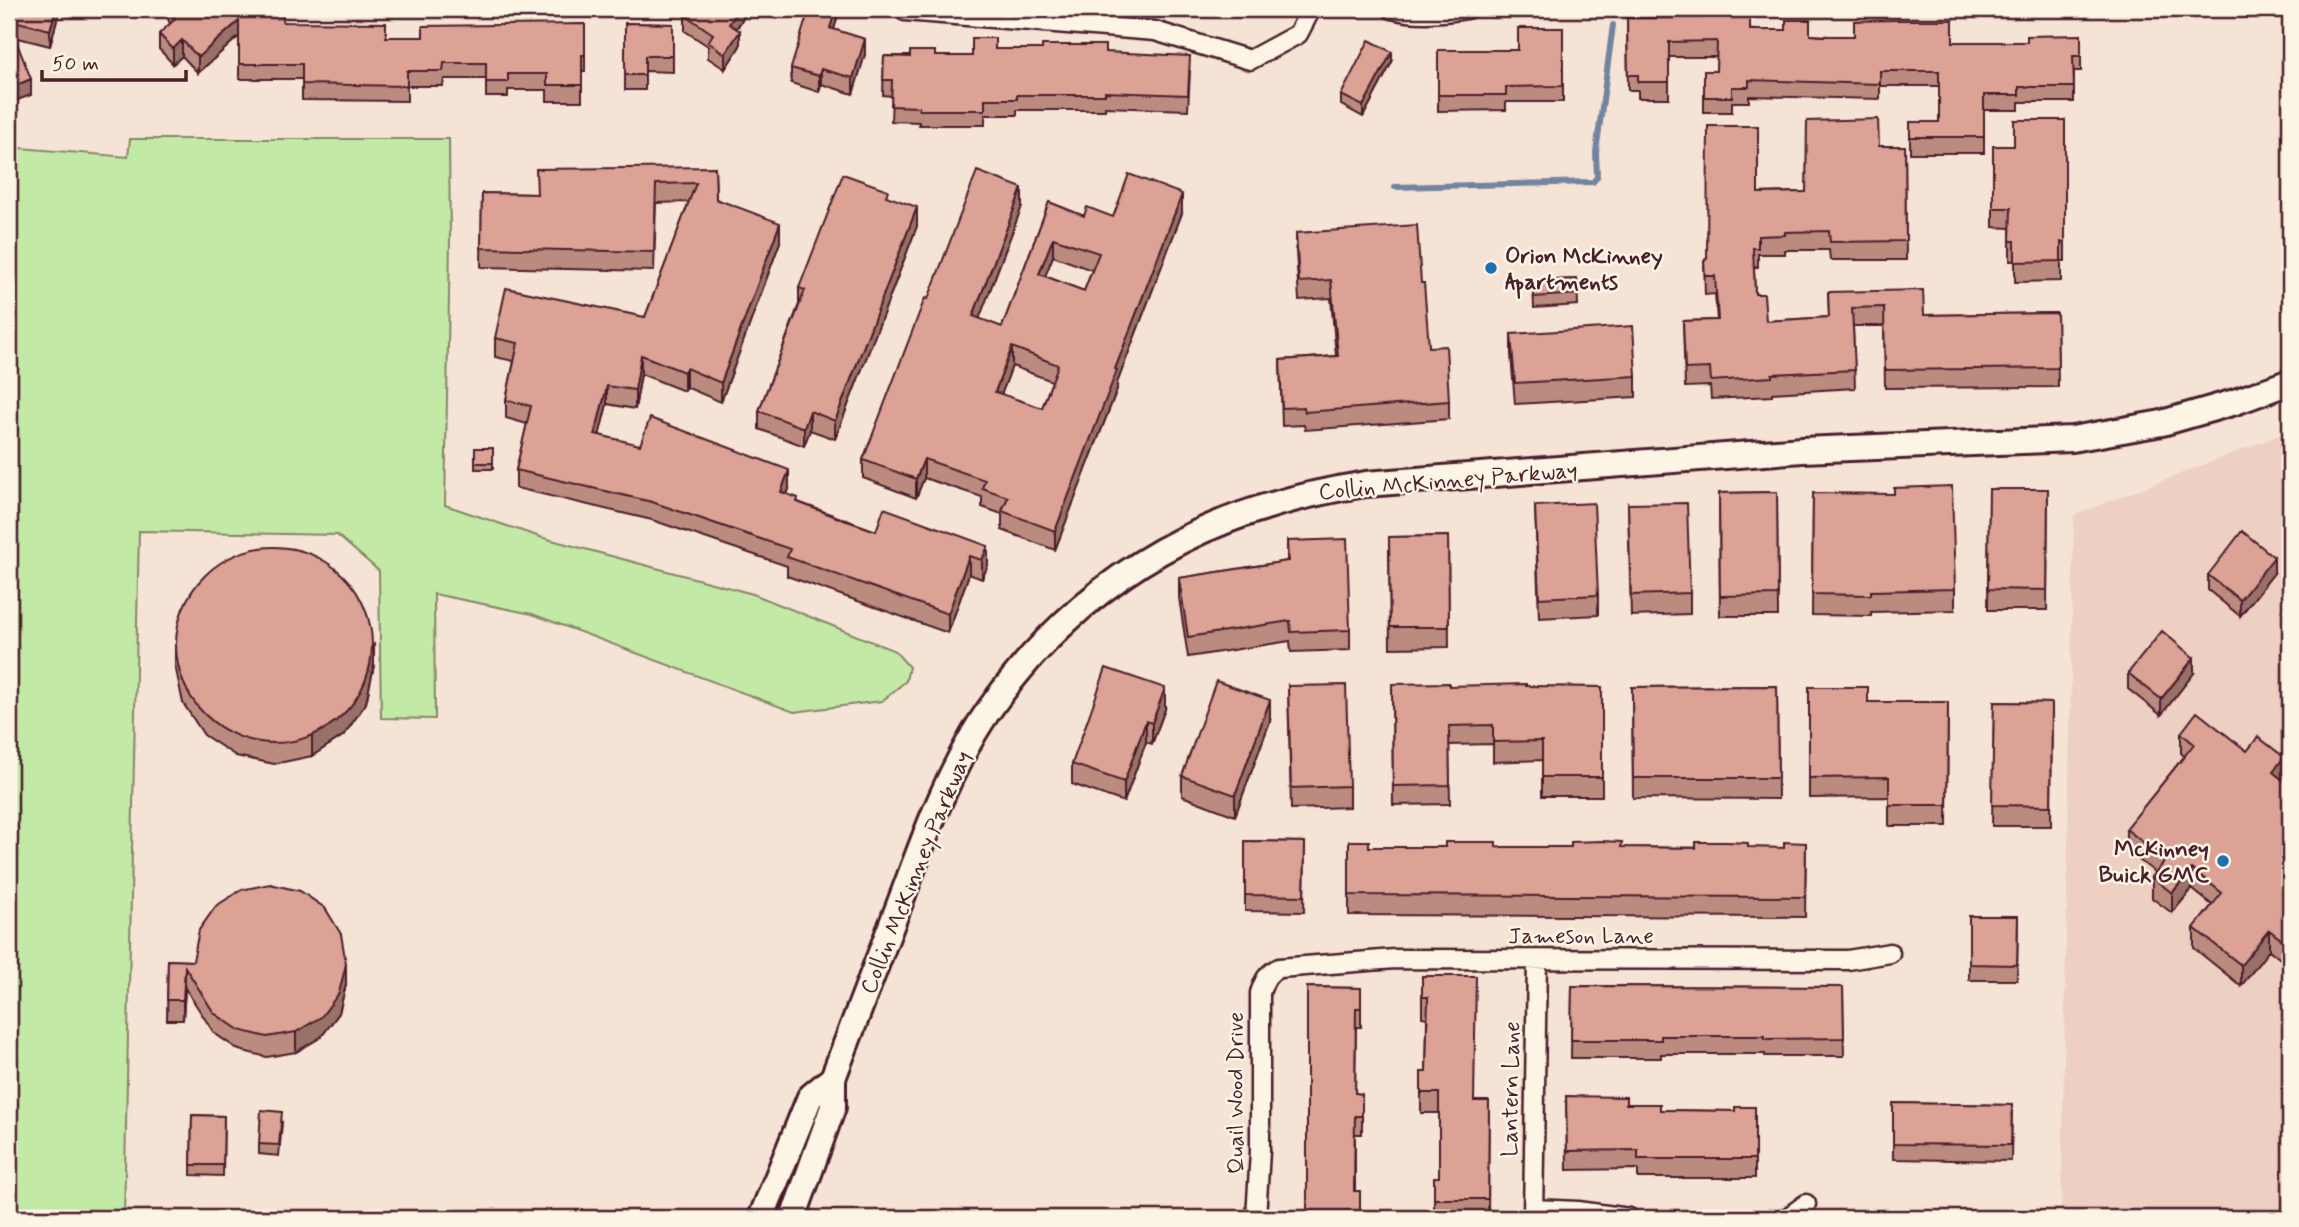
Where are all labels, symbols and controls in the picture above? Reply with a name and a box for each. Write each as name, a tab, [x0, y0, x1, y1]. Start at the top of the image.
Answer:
scale bar	[42, 38, 186, 82]
text: 50 m	[52, 50, 99, 78]
place label: Orion McKinney Apartments	[1505, 242, 1663, 299]
marker: Orion McKinney Apartments	[1483, 260, 1499, 276]
street label: Collin McKinney Parkway	[1317, 456, 1579, 508]
street label: Collin McKinney Parkway	[854, 747, 979, 999]
place label: McKinney Buick GMC	[2098, 835, 2209, 891]
marker: McKinney Buick GMC	[2215, 853, 2231, 869]
street label: Jameson Lane	[1508, 922, 1654, 952]
street label: Quail Wood Drive	[1222, 1012, 1252, 1174]
street label: Lantern Lane	[1496, 1021, 1528, 1157]

